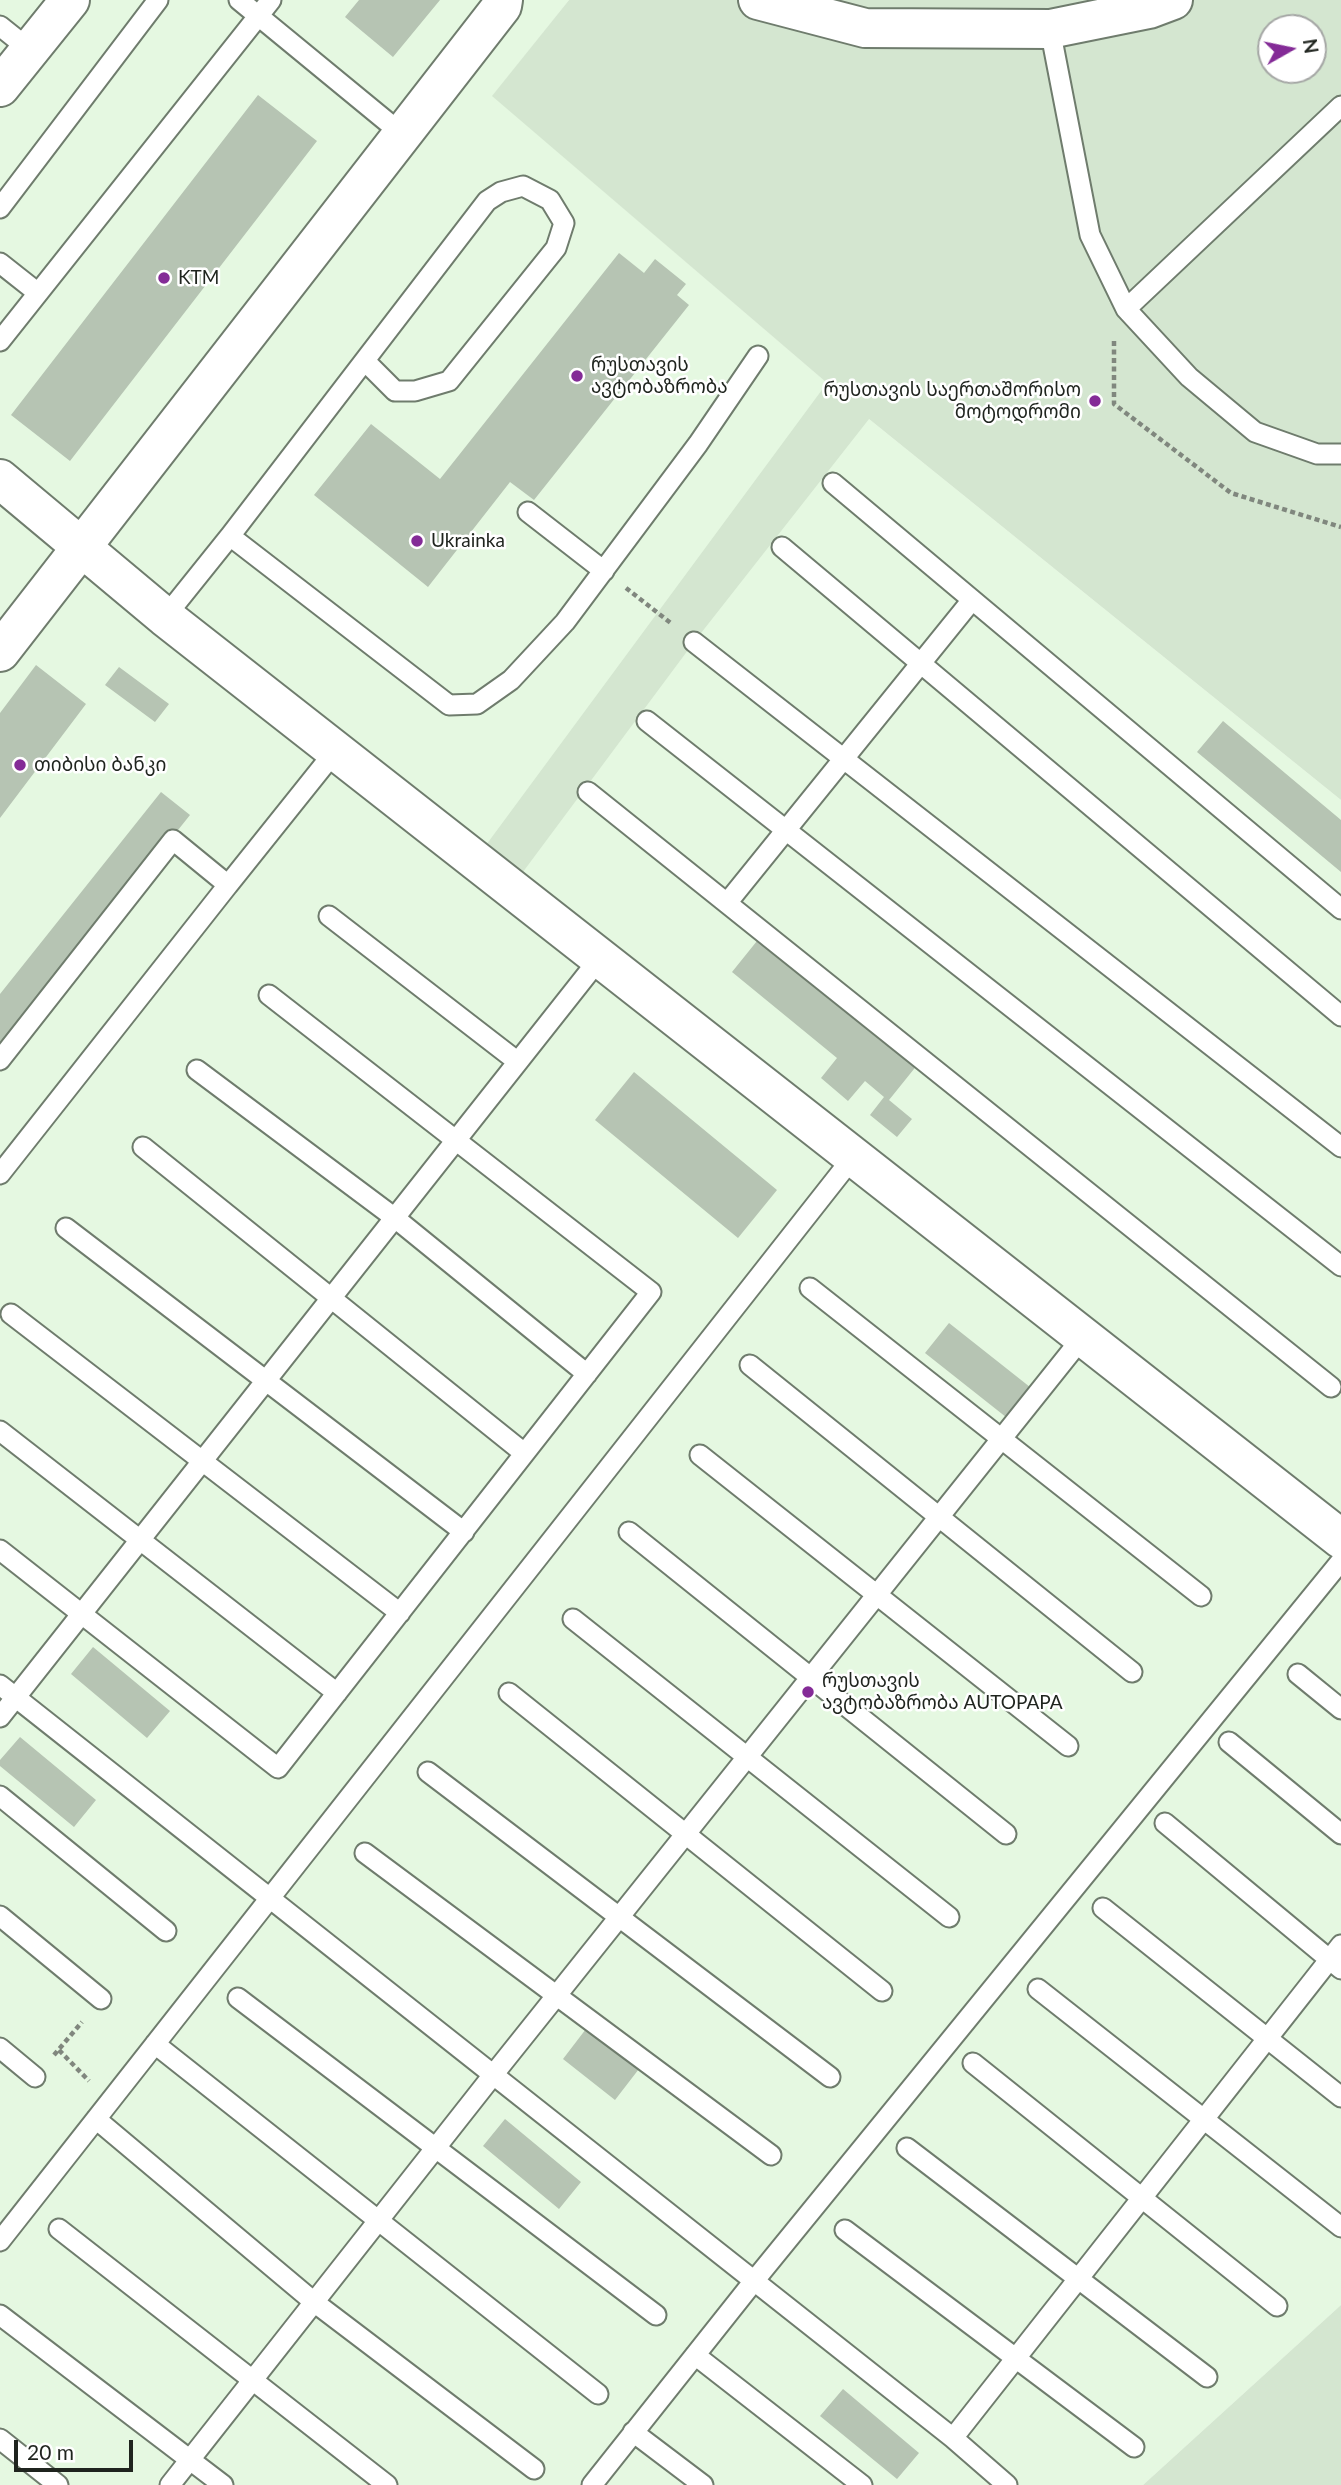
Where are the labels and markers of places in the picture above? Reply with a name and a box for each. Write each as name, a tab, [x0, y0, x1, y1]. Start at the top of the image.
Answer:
place label: KTM	[178, 267, 219, 289]
marker: KTM	[156, 270, 172, 286]
place label: რუსთავის ავტობაზრობა	[591, 354, 728, 398]
marker: რუსთავის ავტობაზრობა	[569, 368, 585, 384]
place label: რუსთავის საერთაშორისო მოტოდრომი	[823, 379, 1081, 423]
marker: რუსთავის საერთაშორისო მოტოდრომი	[1087, 393, 1103, 409]
place label: Ukrainka	[431, 530, 505, 552]
marker: Ukrainka	[409, 533, 425, 549]
place label: თიბისი ბანკი	[34, 754, 166, 776]
marker: თიბისი ბანკი	[12, 757, 28, 773]
place label: რუსთავის ავტობაზრობა AUTOPAPA	[822, 1670, 1063, 1714]
marker: რუსთავის ავტობაზრობა AUTOPAPA	[800, 1684, 816, 1700]

